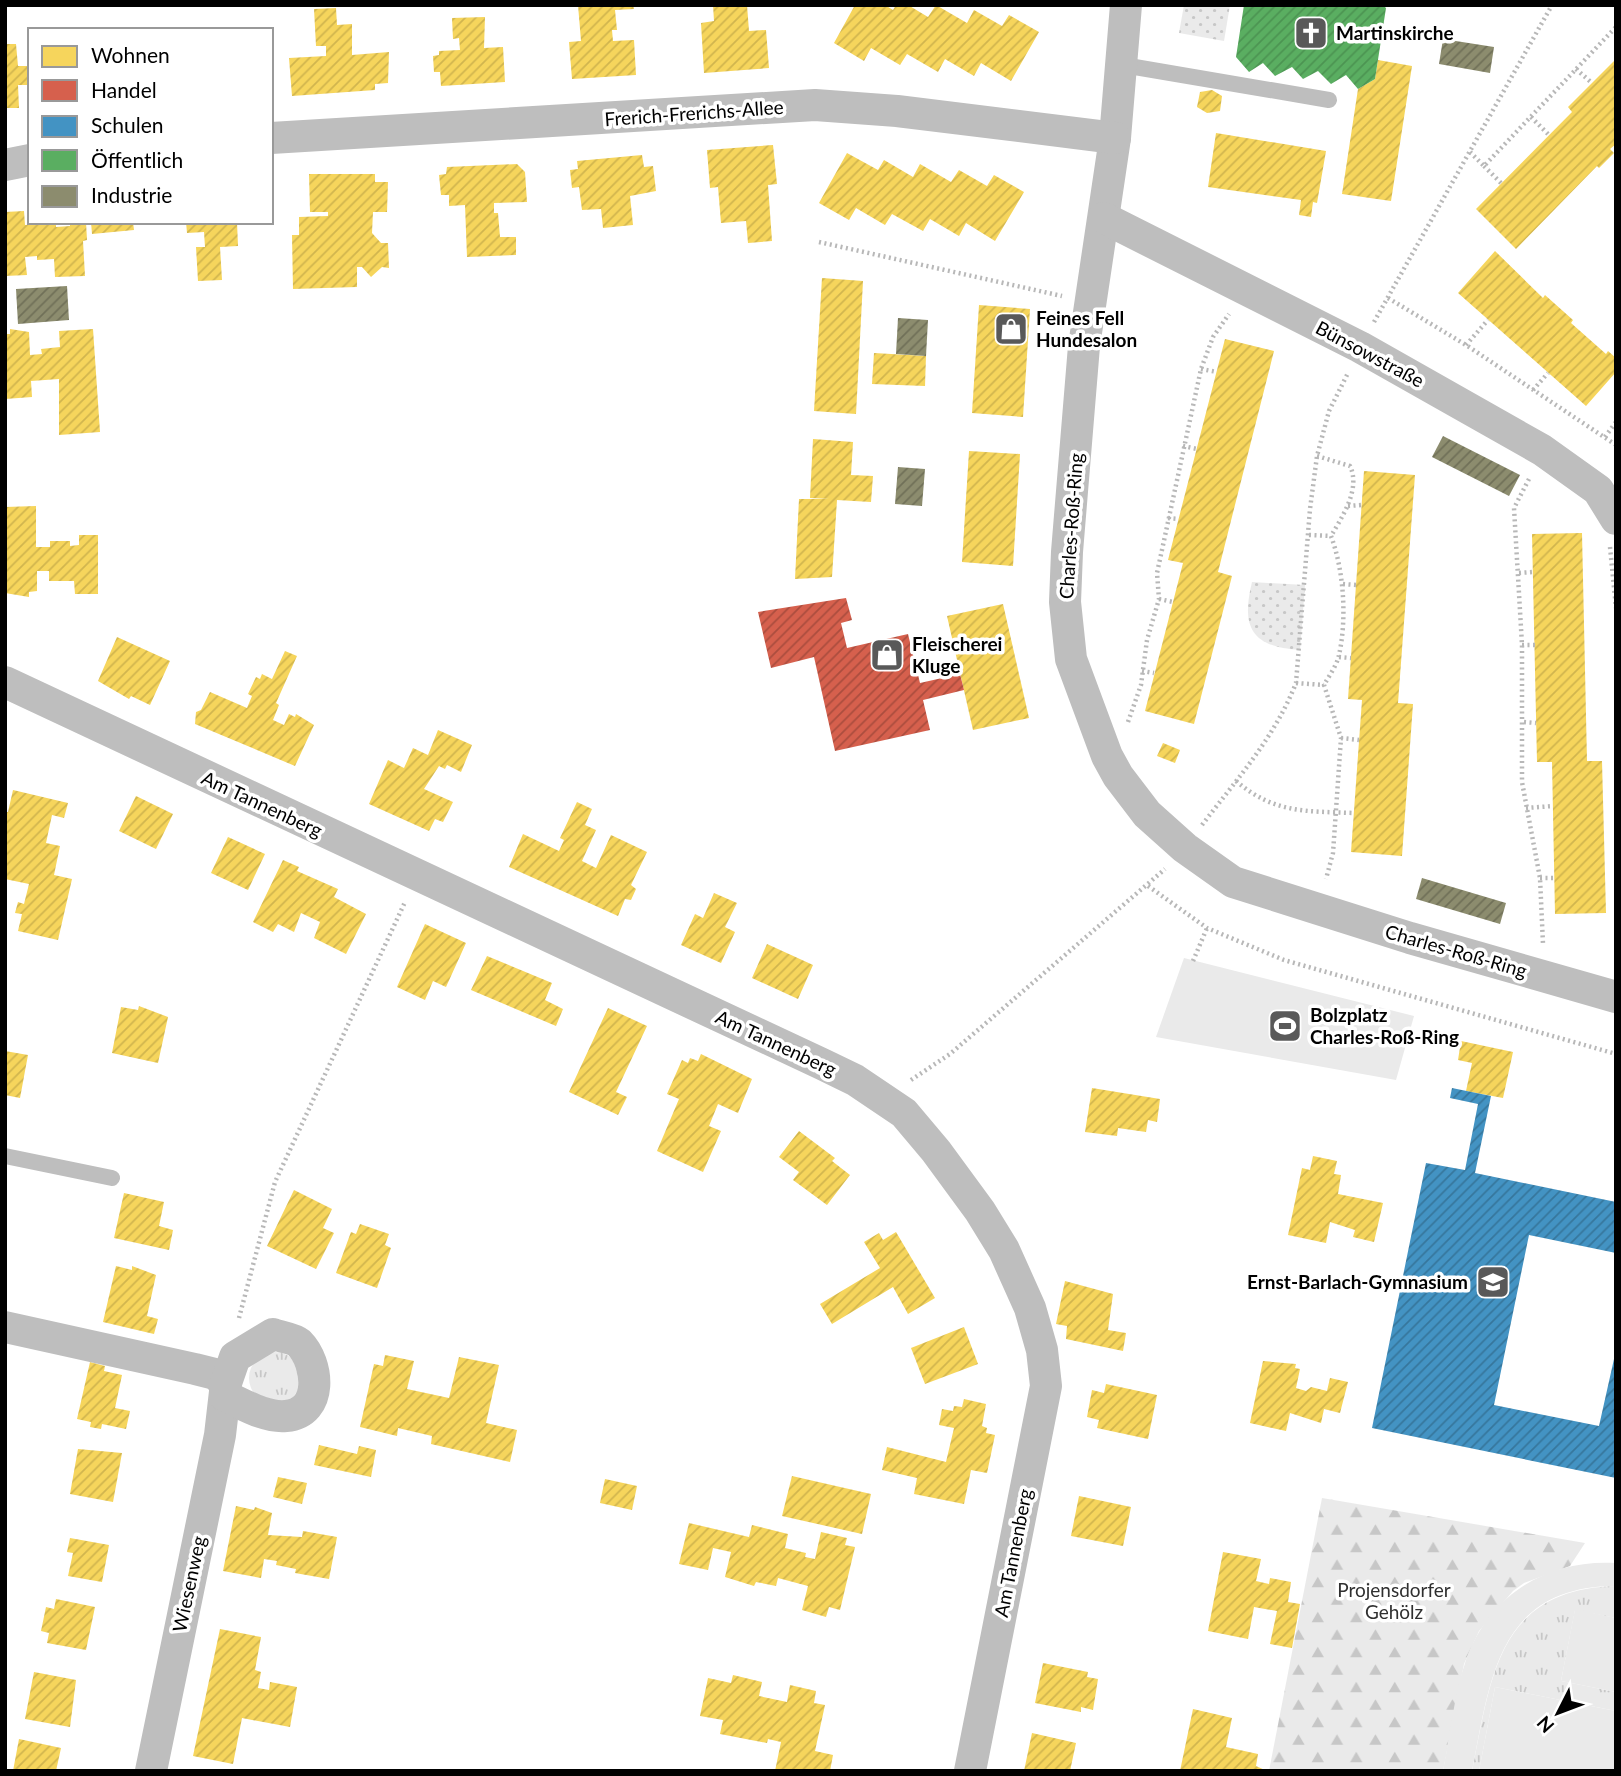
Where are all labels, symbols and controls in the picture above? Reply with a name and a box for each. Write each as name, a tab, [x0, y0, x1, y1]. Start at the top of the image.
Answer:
church icon: Martinskirche	[1292, 14, 1330, 52]
place label: Martinskirche	[1336, 21, 1454, 44]
legend	[28, 28, 273, 224]
text: Wohnen	[91, 42, 170, 67]
text: Handel	[91, 77, 157, 102]
street label: Frerich-Frerichs-Allee	[604, 95, 784, 130]
text: Schulen	[91, 112, 164, 137]
text: Öffentlich	[91, 147, 183, 172]
text: Industrie	[91, 182, 172, 207]
place label: Feines Fell Hundesalon	[1036, 306, 1137, 351]
shop icon: Feines Fell Hundesalon	[992, 310, 1030, 348]
street label: Bünsowstraße	[1312, 315, 1428, 392]
street label: Charles-Roß-Ring	[1054, 452, 1087, 600]
place label: Fleischerei Kluge	[912, 632, 1002, 677]
shop icon: Fleischerei Kluge	[868, 636, 906, 674]
street label: Am Tannenberg	[198, 766, 326, 842]
street label: Charles-Roß-Ring	[1383, 919, 1530, 982]
place label: Bolzplatz Charles-Roß-Ring	[1310, 1003, 1459, 1048]
street label: Am Tannenberg	[712, 1005, 840, 1081]
sports icon: Bolzplatz Charles-Roß-Ring	[1266, 1007, 1304, 1045]
school or university icon: Ernst-Barlach-Gymnasium	[1474, 1263, 1512, 1301]
place label: Ernst-Barlach-Gymnasium	[1247, 1270, 1468, 1293]
street label: Am Tannenberg	[989, 1487, 1036, 1619]
street label: Wiesenweg	[167, 1534, 210, 1634]
park label: Projensdorfer Gehölz	[1337, 1578, 1451, 1623]
north arrow	[1523, 1678, 1593, 1748]
text: N	[1532, 1712, 1558, 1738]

